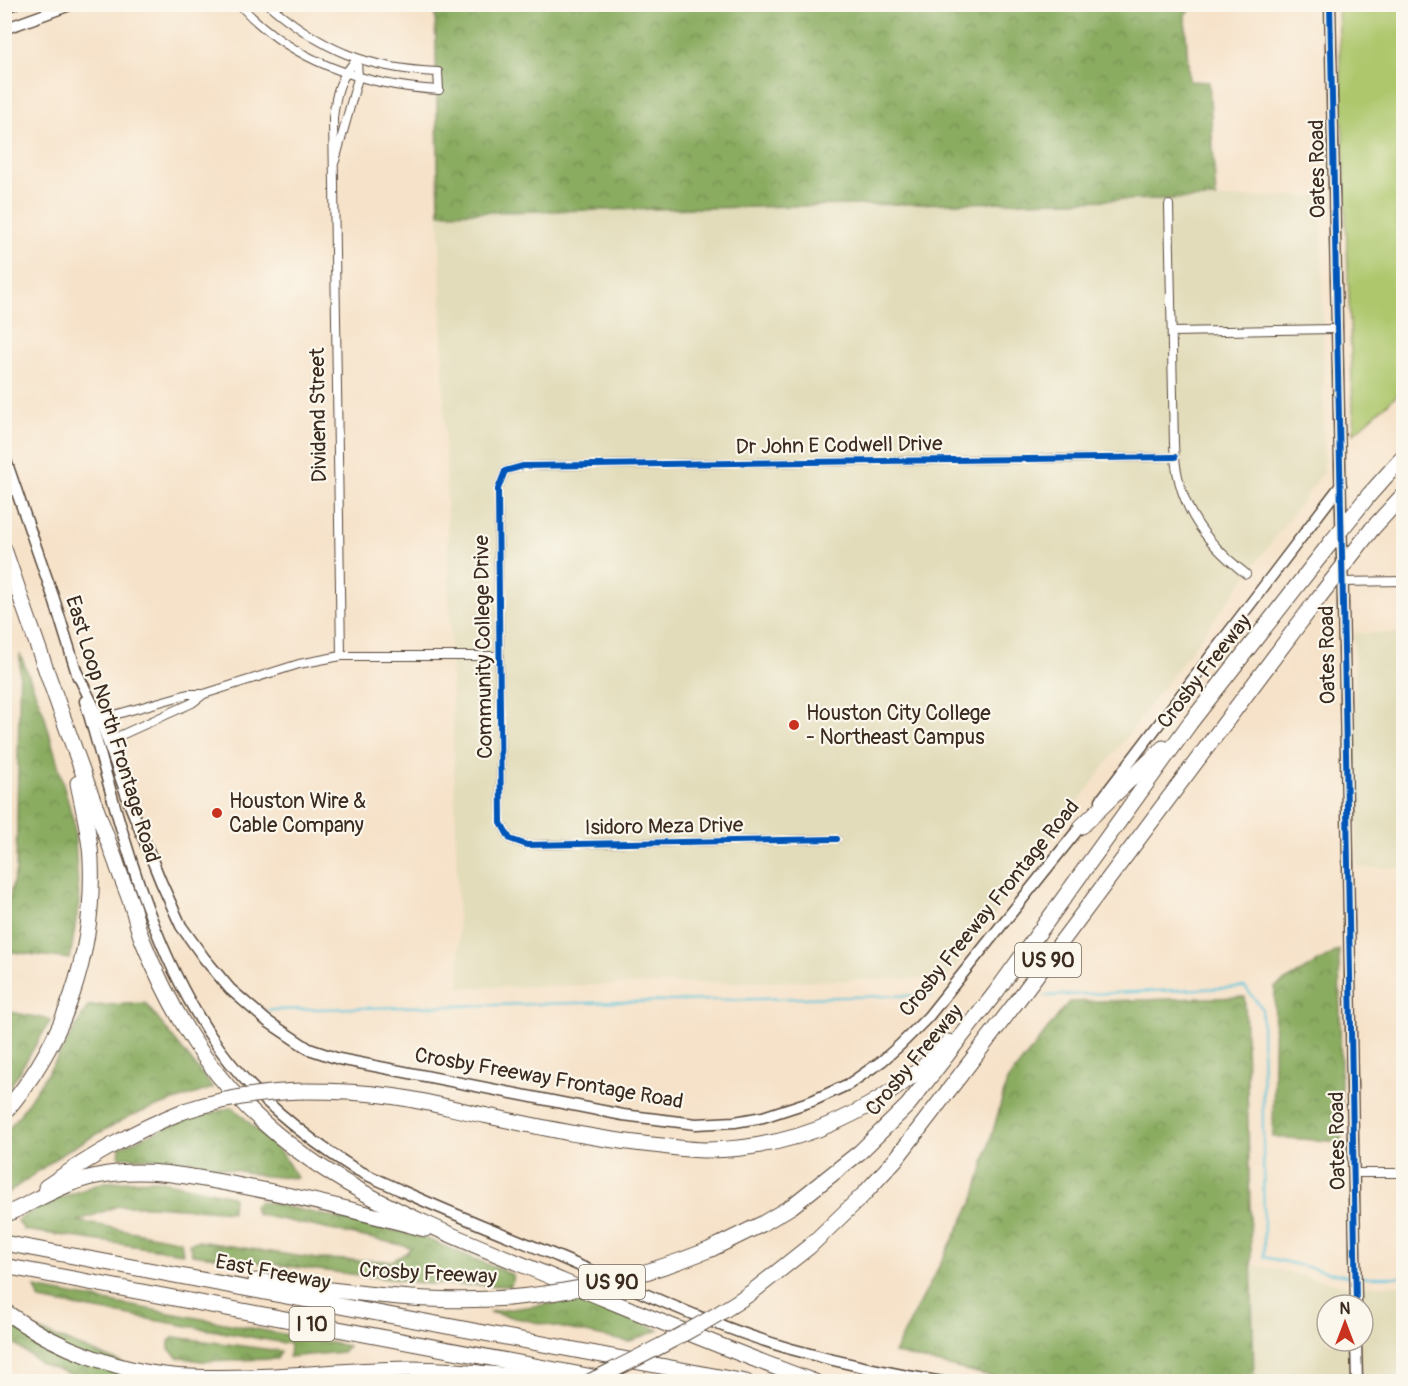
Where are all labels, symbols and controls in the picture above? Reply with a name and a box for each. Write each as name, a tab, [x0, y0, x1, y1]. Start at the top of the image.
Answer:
street label: Oates Road	[1303, 119, 1332, 219]
street label: Dividend Street	[304, 347, 333, 483]
street label: Dr John E Codwell Drive	[735, 430, 943, 461]
street label: Community College Drive	[468, 534, 499, 759]
street label: East Loop North Frontage Road	[59, 592, 166, 866]
street label: Oates Road	[1313, 605, 1342, 705]
street label: Crosby Freeway	[1151, 609, 1257, 734]
place label: Houston City College - Northeast Campus	[806, 700, 991, 751]
marker: Houston City College - Northeast Campus	[787, 718, 801, 732]
place label: Houston Wire & Cable Company	[229, 788, 366, 839]
street label: Crosby Freeway Frontage Road	[893, 794, 1085, 1023]
marker: Houston Wire & Cable Company	[210, 806, 224, 820]
street label: Isidoro Meza Drive	[584, 812, 744, 841]
road number: US 90	[1015, 943, 1081, 977]
street label: Crosby Freeway	[860, 999, 969, 1122]
street label: Crosby Freeway Frontage Road	[413, 1042, 685, 1115]
street label: Oates Road	[1323, 1091, 1352, 1191]
street label: East Freeway	[213, 1248, 333, 1297]
street label: Crosby Freeway	[358, 1256, 498, 1291]
road number: US 90	[579, 1265, 645, 1299]
north arrow	[1315, 1293, 1375, 1353]
text: N	[1340, 1299, 1351, 1319]
road number: I 10	[290, 1307, 334, 1341]

